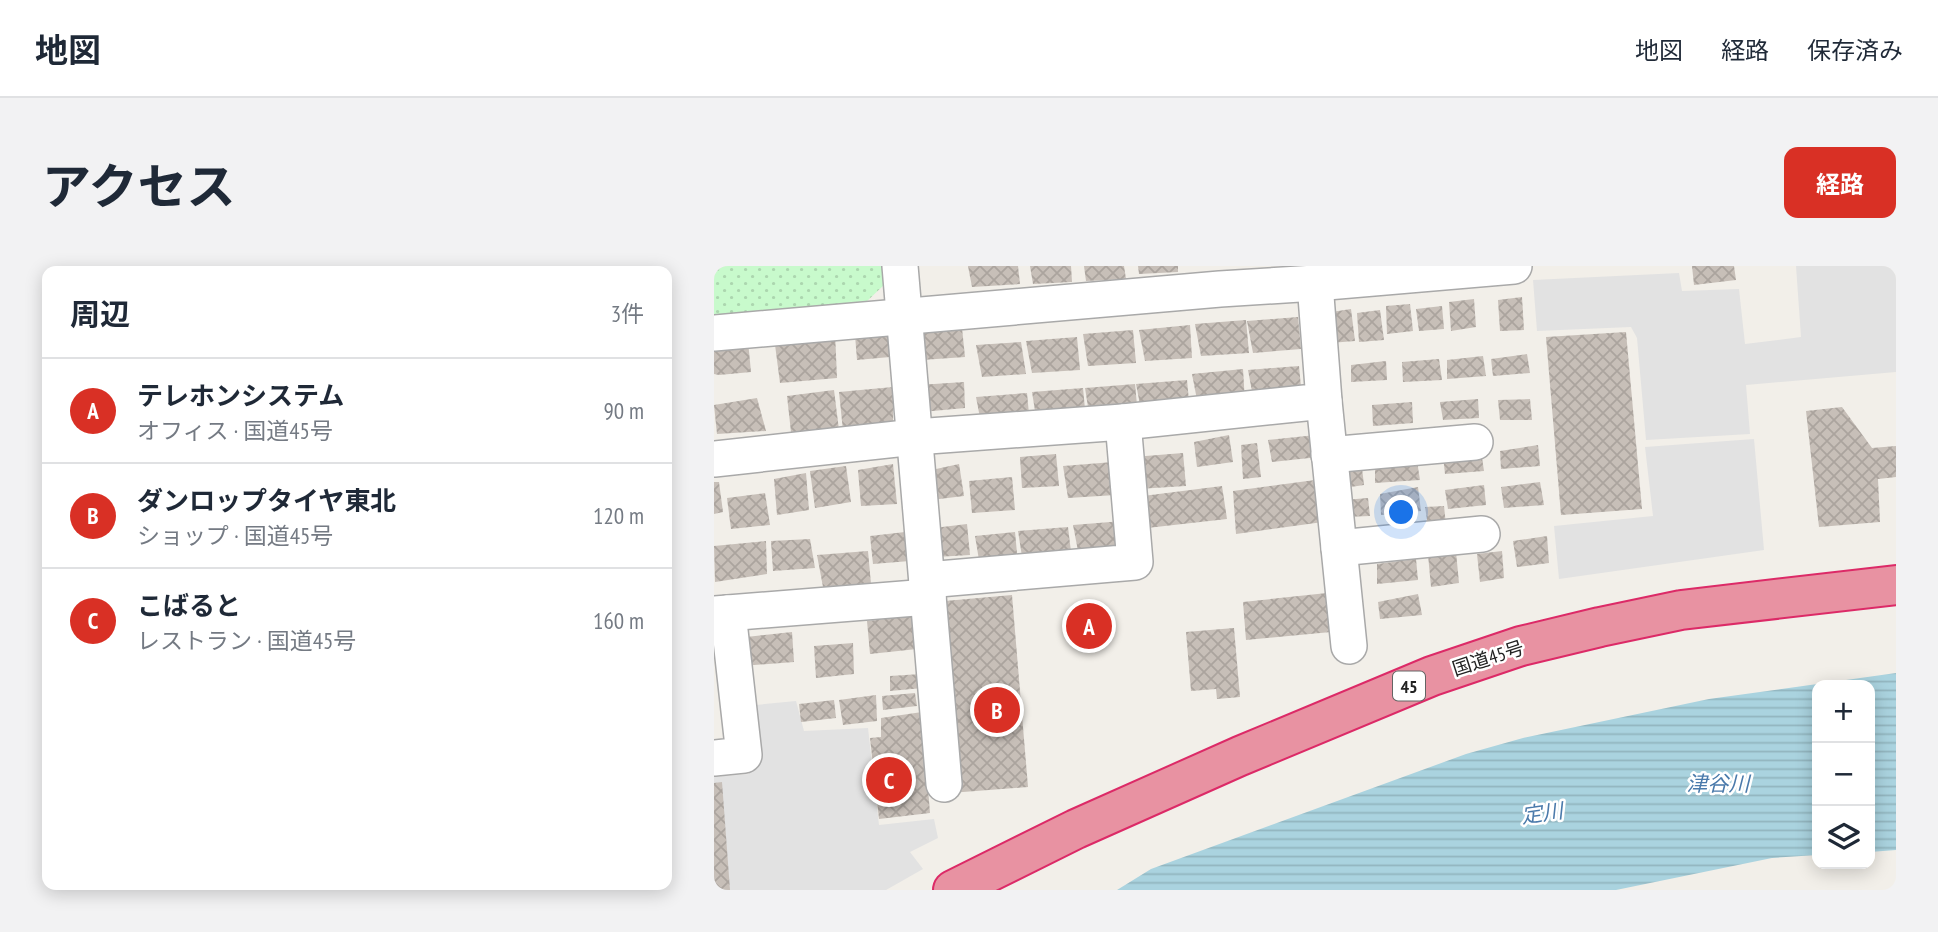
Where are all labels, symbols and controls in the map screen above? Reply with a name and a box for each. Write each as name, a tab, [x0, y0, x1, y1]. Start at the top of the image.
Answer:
text: 地図	[35, 28, 101, 71]
text: 地図	[1635, 35, 1683, 66]
text: 経路	[1721, 35, 1769, 66]
text: 保存済み	[1807, 35, 1903, 66]
button: 経路	[1784, 147, 1896, 218]
text: アクセス	[42, 154, 236, 218]
text: 周辺	[70, 294, 130, 333]
text: 3件	[611, 299, 644, 328]
text: テレホンシステム	[137, 379, 344, 412]
text: A	[87, 396, 99, 425]
text: 90 m	[603, 396, 644, 425]
text: オフィス · 国道45号	[137, 416, 333, 445]
text: ダンロップタイヤ東北	[137, 484, 396, 517]
your location	[1384, 495, 1418, 529]
text: B	[87, 501, 99, 530]
text: 120 m	[593, 501, 644, 530]
text: ショップ · 国道45号	[137, 521, 333, 550]
text: こばると	[137, 589, 241, 622]
pin: A	[1066, 600, 1112, 652]
text: C	[88, 606, 98, 635]
text: 160 m	[593, 606, 644, 635]
text: レストラン · 国道45号	[137, 626, 356, 655]
street label: 国道45号	[1449, 635, 1527, 681]
road number: 45	[1393, 672, 1425, 700]
map controls	[1812, 680, 1875, 869]
button: +	[1812, 680, 1875, 743]
pin: B	[974, 684, 1020, 736]
button: −	[1812, 743, 1875, 806]
pin: C	[866, 754, 912, 806]
water label: 津谷川	[1687, 770, 1751, 797]
water label: 定川	[1519, 796, 1567, 829]
button: layers	[1812, 806, 1875, 869]

